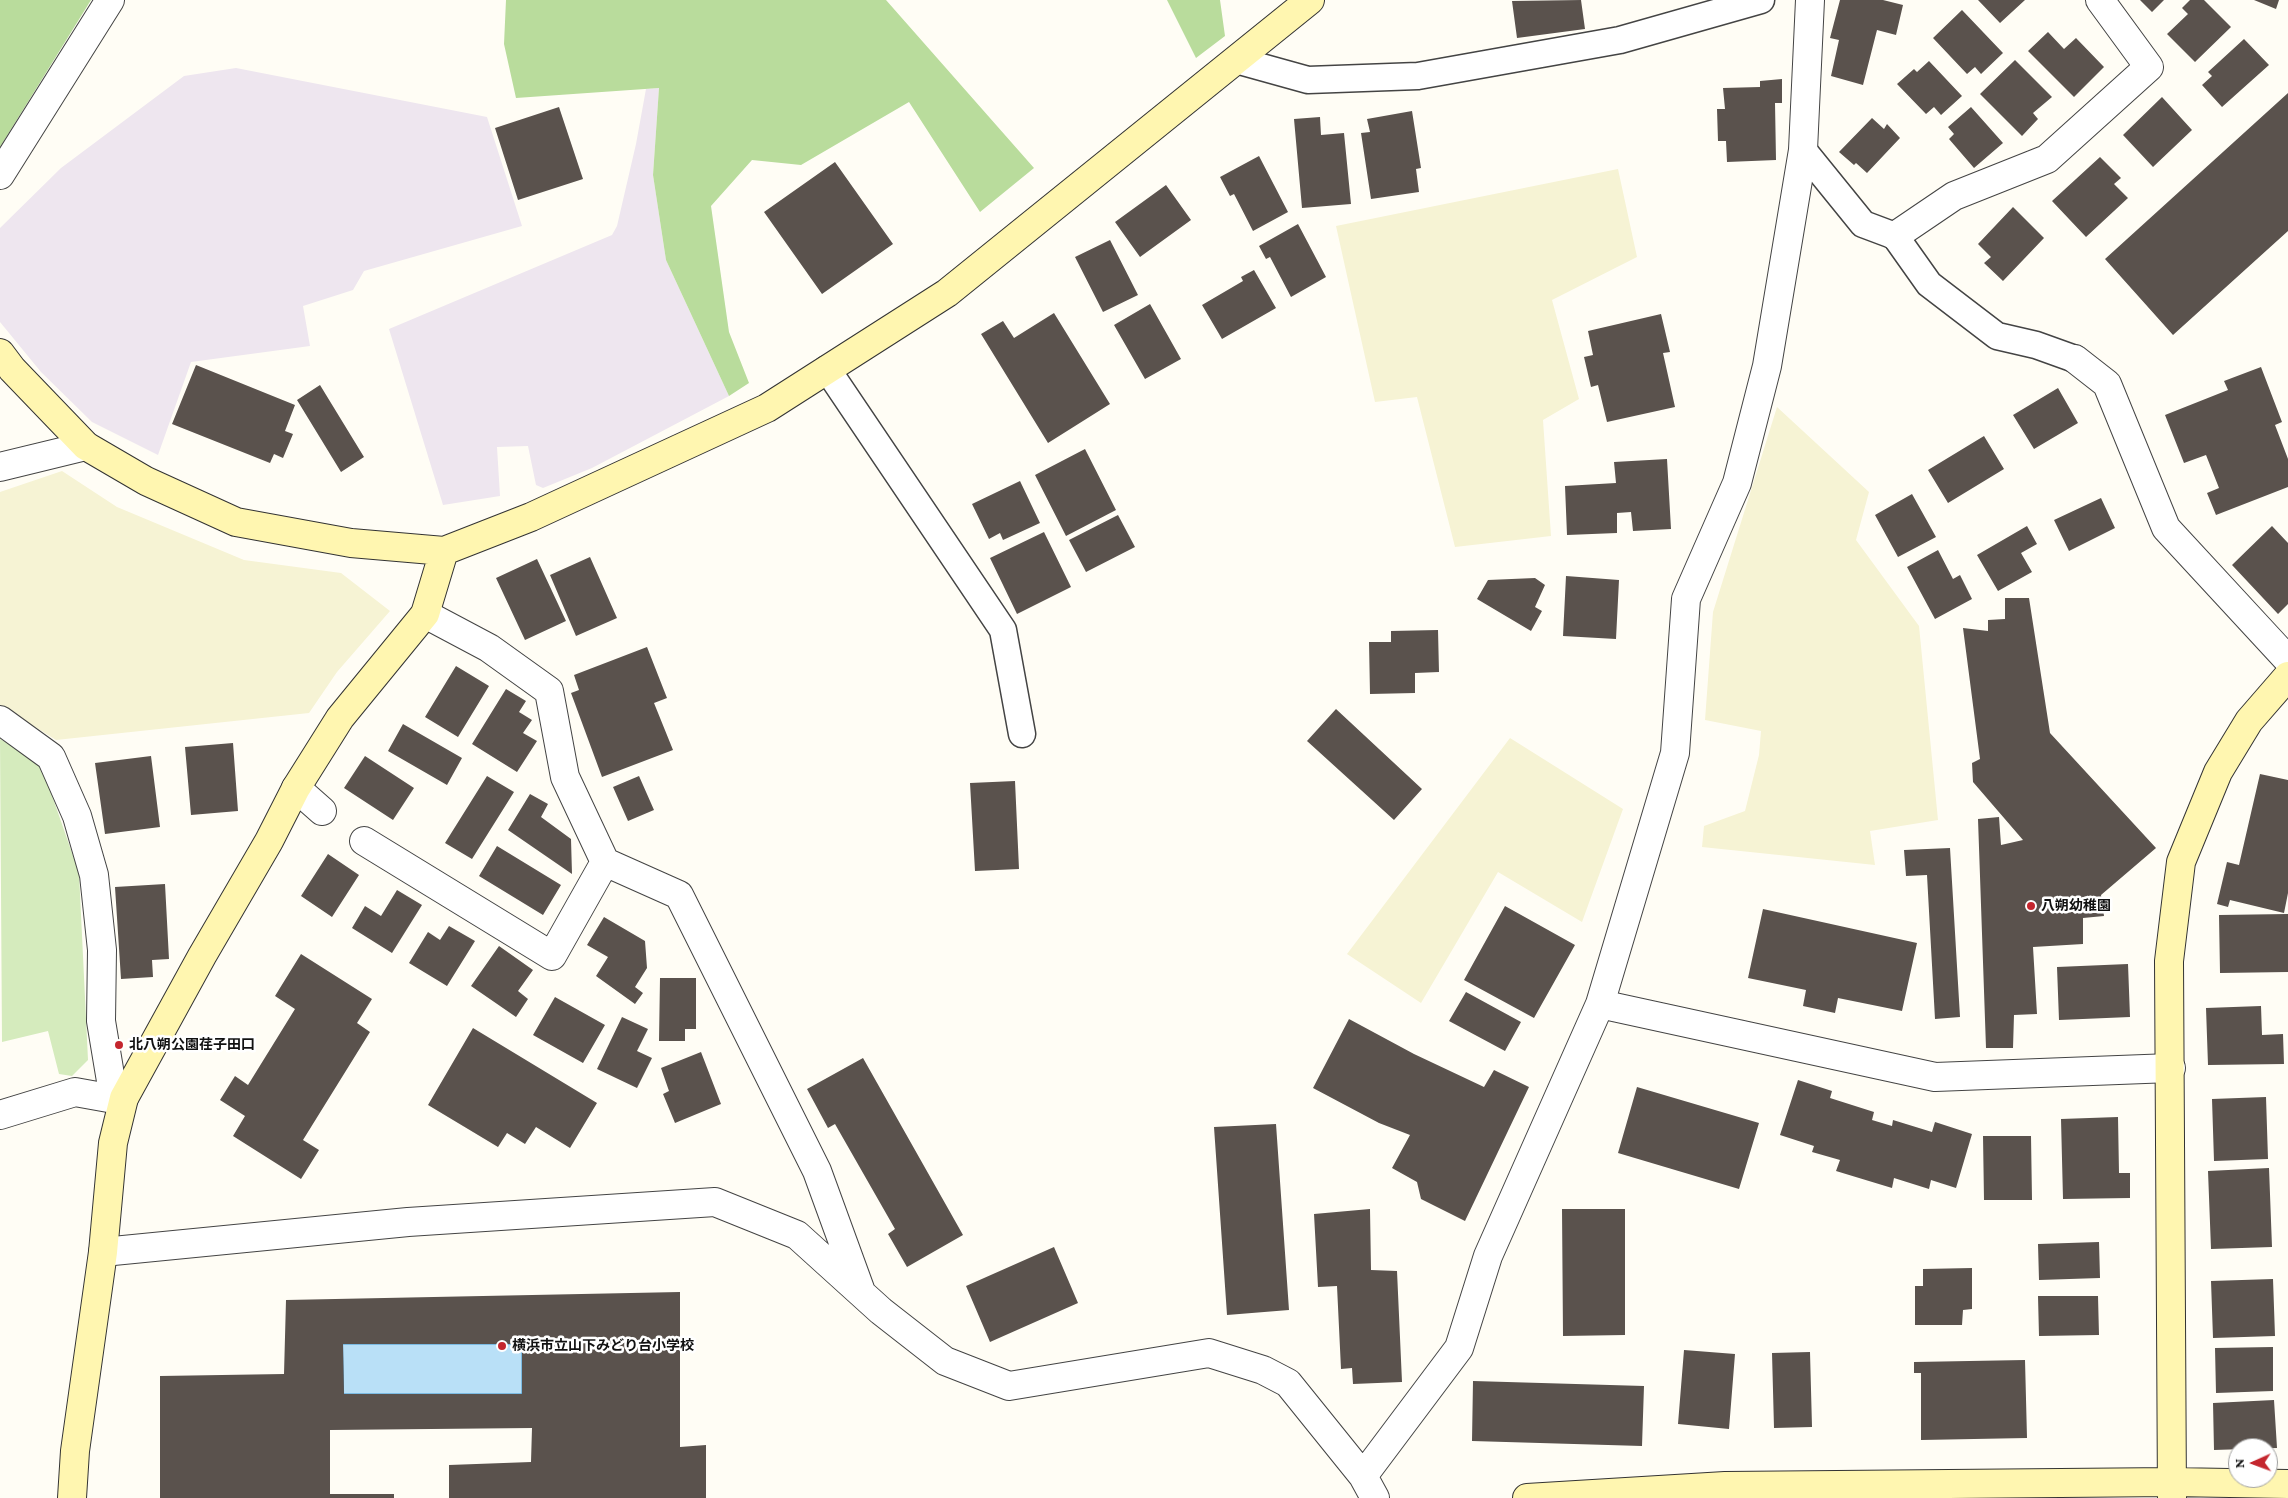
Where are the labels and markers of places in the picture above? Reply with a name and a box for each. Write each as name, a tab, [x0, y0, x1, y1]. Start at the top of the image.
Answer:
place label: 八朔幼稚園	[2041, 898, 2111, 914]
marker: 八朔幼稚園	[2025, 900, 2037, 912]
place label: 北八朔公園荏子田口	[129, 1037, 255, 1053]
marker: 北八朔公園荏子田口	[113, 1039, 125, 1051]
place label: 横浜市立山下みどり台小学校	[512, 1338, 694, 1354]
marker: 横浜市立山下みどり台小学校	[496, 1340, 508, 1352]

